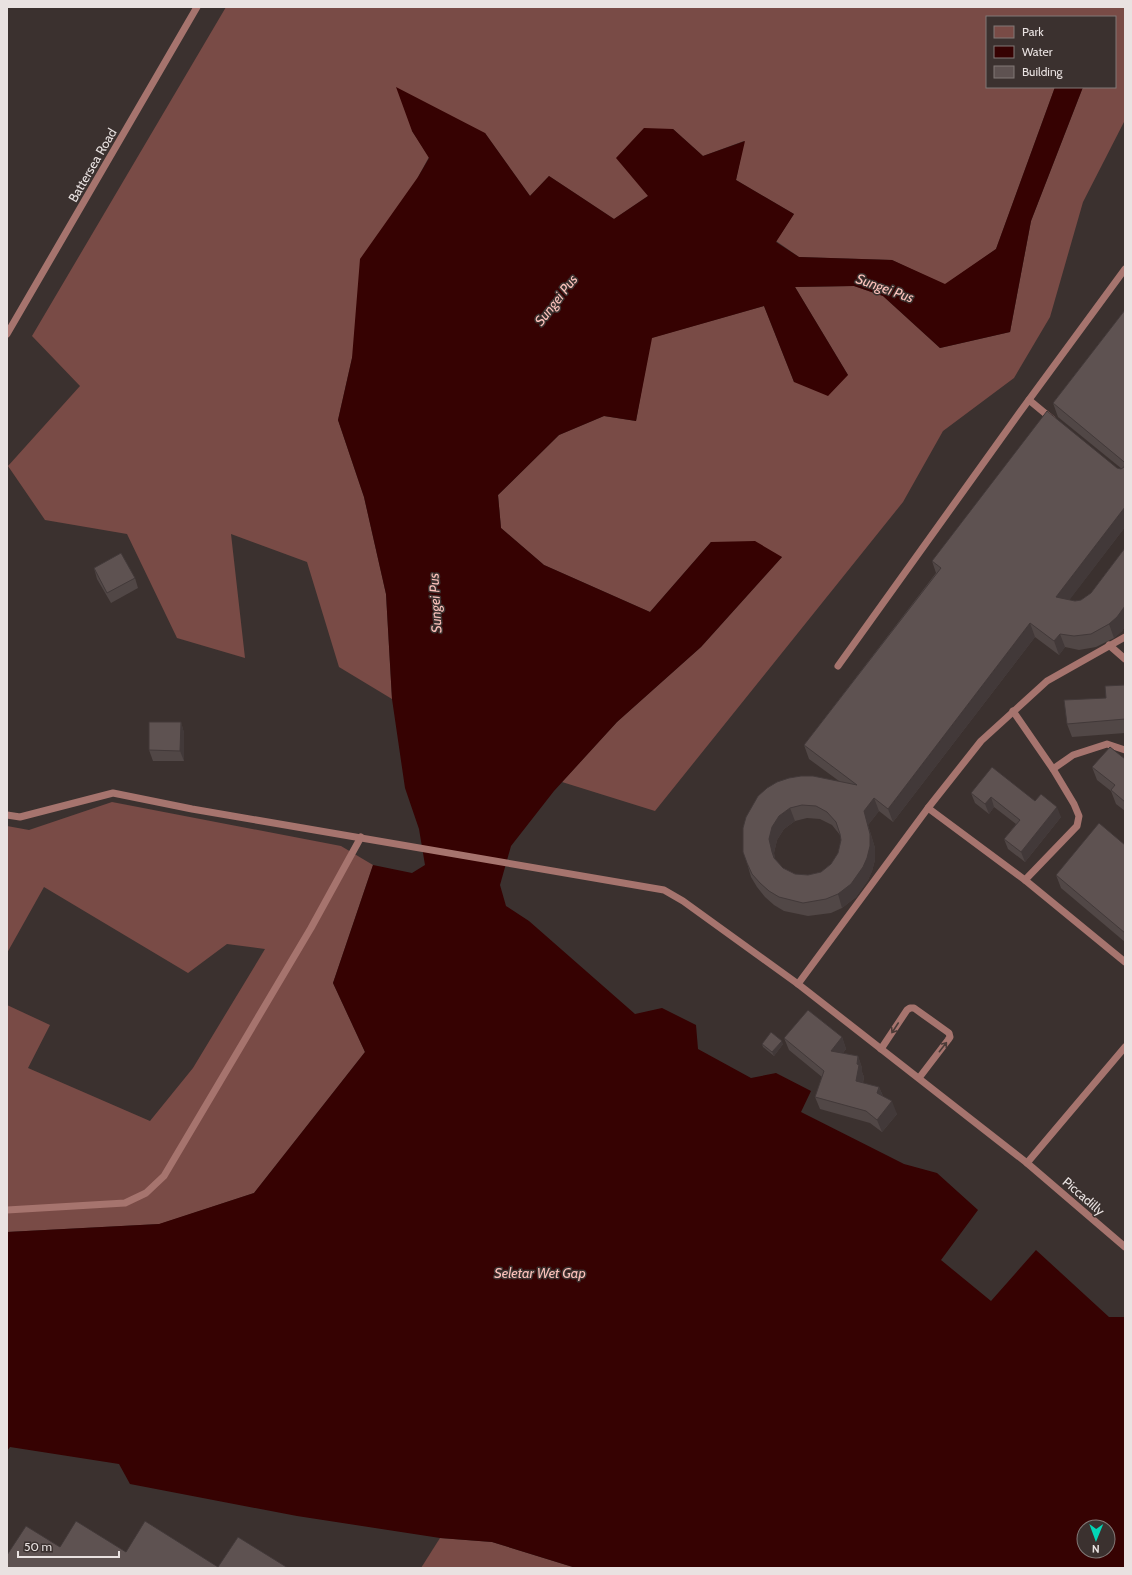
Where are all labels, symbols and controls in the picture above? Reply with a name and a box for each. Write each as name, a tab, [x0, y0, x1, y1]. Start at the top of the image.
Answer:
legend	[986, 16, 1116, 88]
text: Park	[1022, 24, 1044, 39]
text: Water	[1022, 44, 1053, 59]
text: Building	[1022, 64, 1064, 79]
street label: Battersea Road	[64, 125, 120, 205]
water label: Sungei Pus	[854, 269, 917, 307]
water label: Sungei Pus	[530, 270, 582, 329]
water label: Sungei Pus	[424, 572, 446, 634]
one-way arrow	[891, 1022, 899, 1033]
one-way arrow	[938, 1042, 947, 1053]
street label: Piccadilly	[1060, 1173, 1109, 1219]
water label: Seletar Wet Gap	[494, 1264, 586, 1282]
north arrow	[1076, 1519, 1116, 1559]
scale bar	[18, 1533, 119, 1559]
text: 50 m	[24, 1539, 52, 1554]
text: N	[1092, 1542, 1100, 1556]

